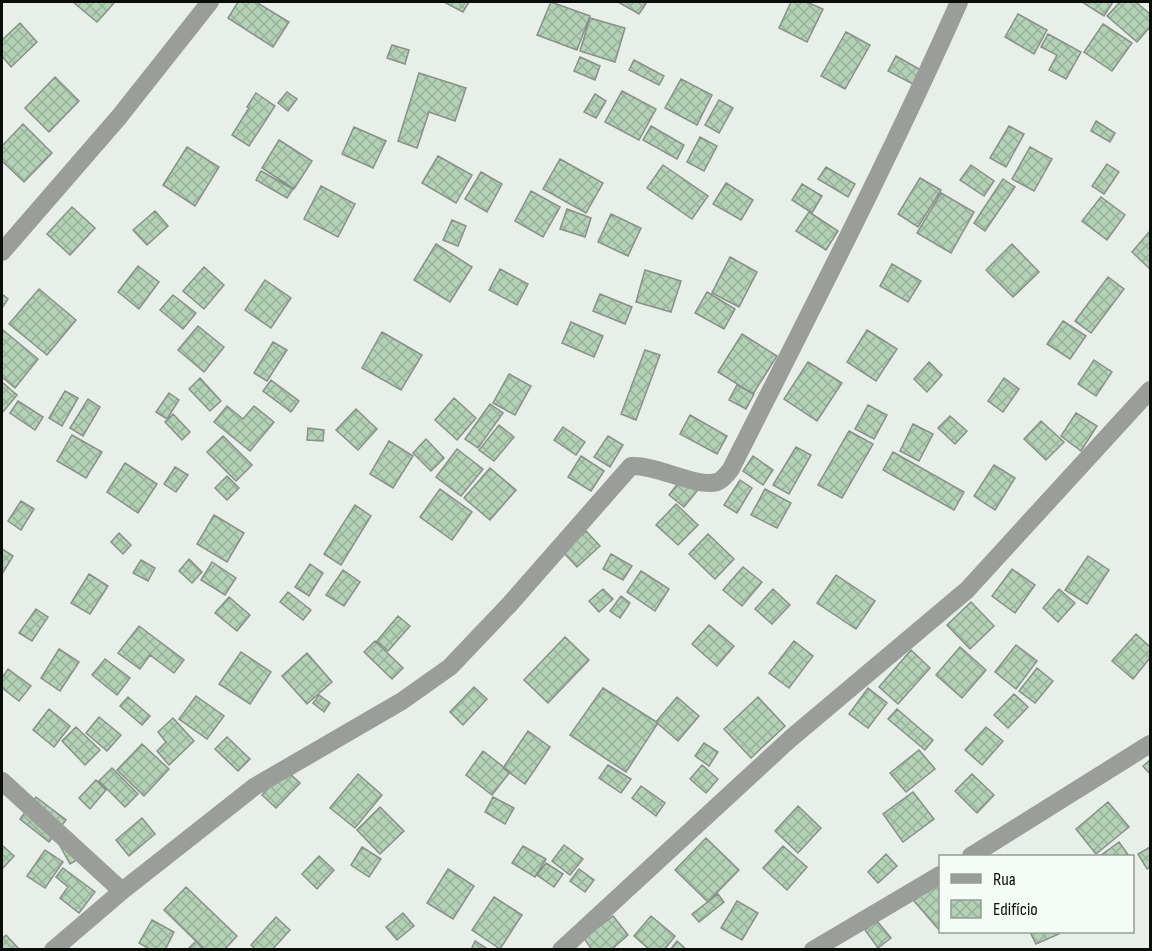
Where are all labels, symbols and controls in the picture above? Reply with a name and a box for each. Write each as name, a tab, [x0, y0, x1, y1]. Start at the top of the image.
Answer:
legend	[939, 855, 1134, 933]
text: Rua	[993, 869, 1016, 890]
text: Edifício	[993, 899, 1038, 920]

